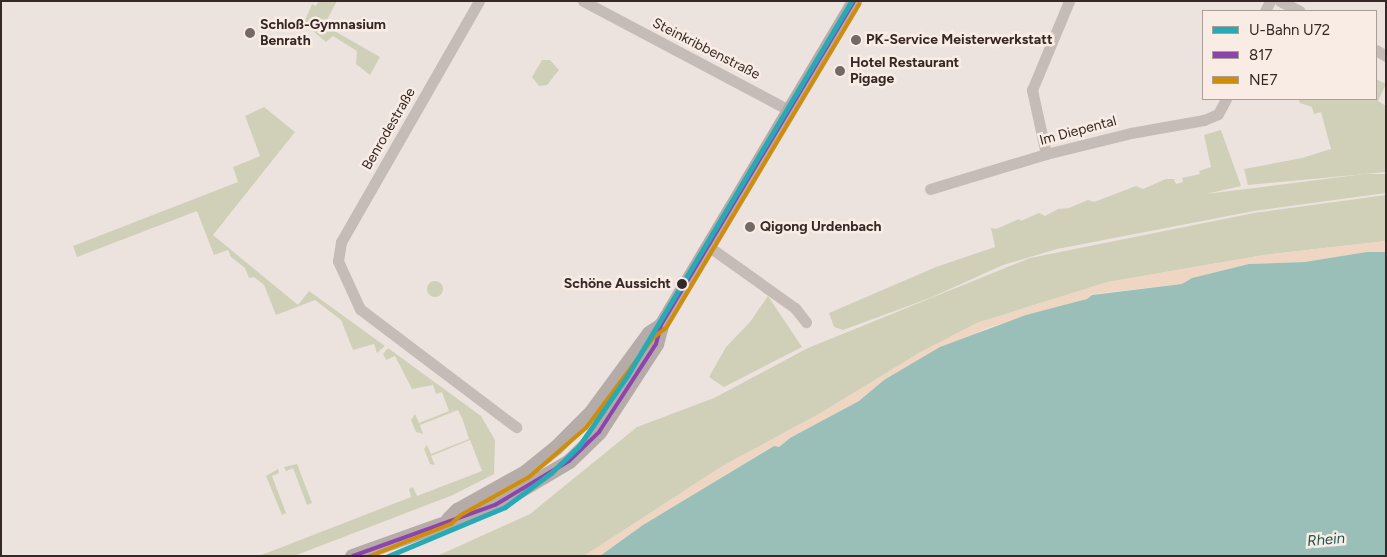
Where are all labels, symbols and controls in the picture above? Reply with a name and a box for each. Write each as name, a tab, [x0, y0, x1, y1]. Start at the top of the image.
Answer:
legend	[1202, 10, 1377, 100]
street label: Steinkribbenstraße	[649, 15, 763, 83]
place label: Schloß-Gymnasium Benrath	[260, 17, 386, 49]
text: U-Bahn U72	[1249, 21, 1330, 39]
marker: Schloß-Gymnasium Benrath	[244, 27, 256, 39]
place label: PK-Service Meisterwerkstatt	[866, 32, 1053, 48]
marker: PK-Service Meisterwerkstatt	[850, 34, 862, 46]
text: 817	[1249, 46, 1272, 64]
place label: Hotel Restaurant Pigage	[850, 55, 959, 88]
marker: Hotel Restaurant Pigage	[834, 65, 846, 77]
text: NE7	[1249, 71, 1278, 89]
street label: Benrodestraße	[359, 85, 419, 173]
street label: Im Diepental	[1038, 113, 1118, 149]
place label: Qigong Urdenbach	[760, 219, 882, 235]
marker: Qigong Urdenbach	[744, 221, 756, 233]
place label: Schöne Aussicht	[564, 276, 671, 292]
marker: Schöne Aussicht	[675, 277, 689, 291]
water label: Rhein	[1306, 529, 1346, 551]

